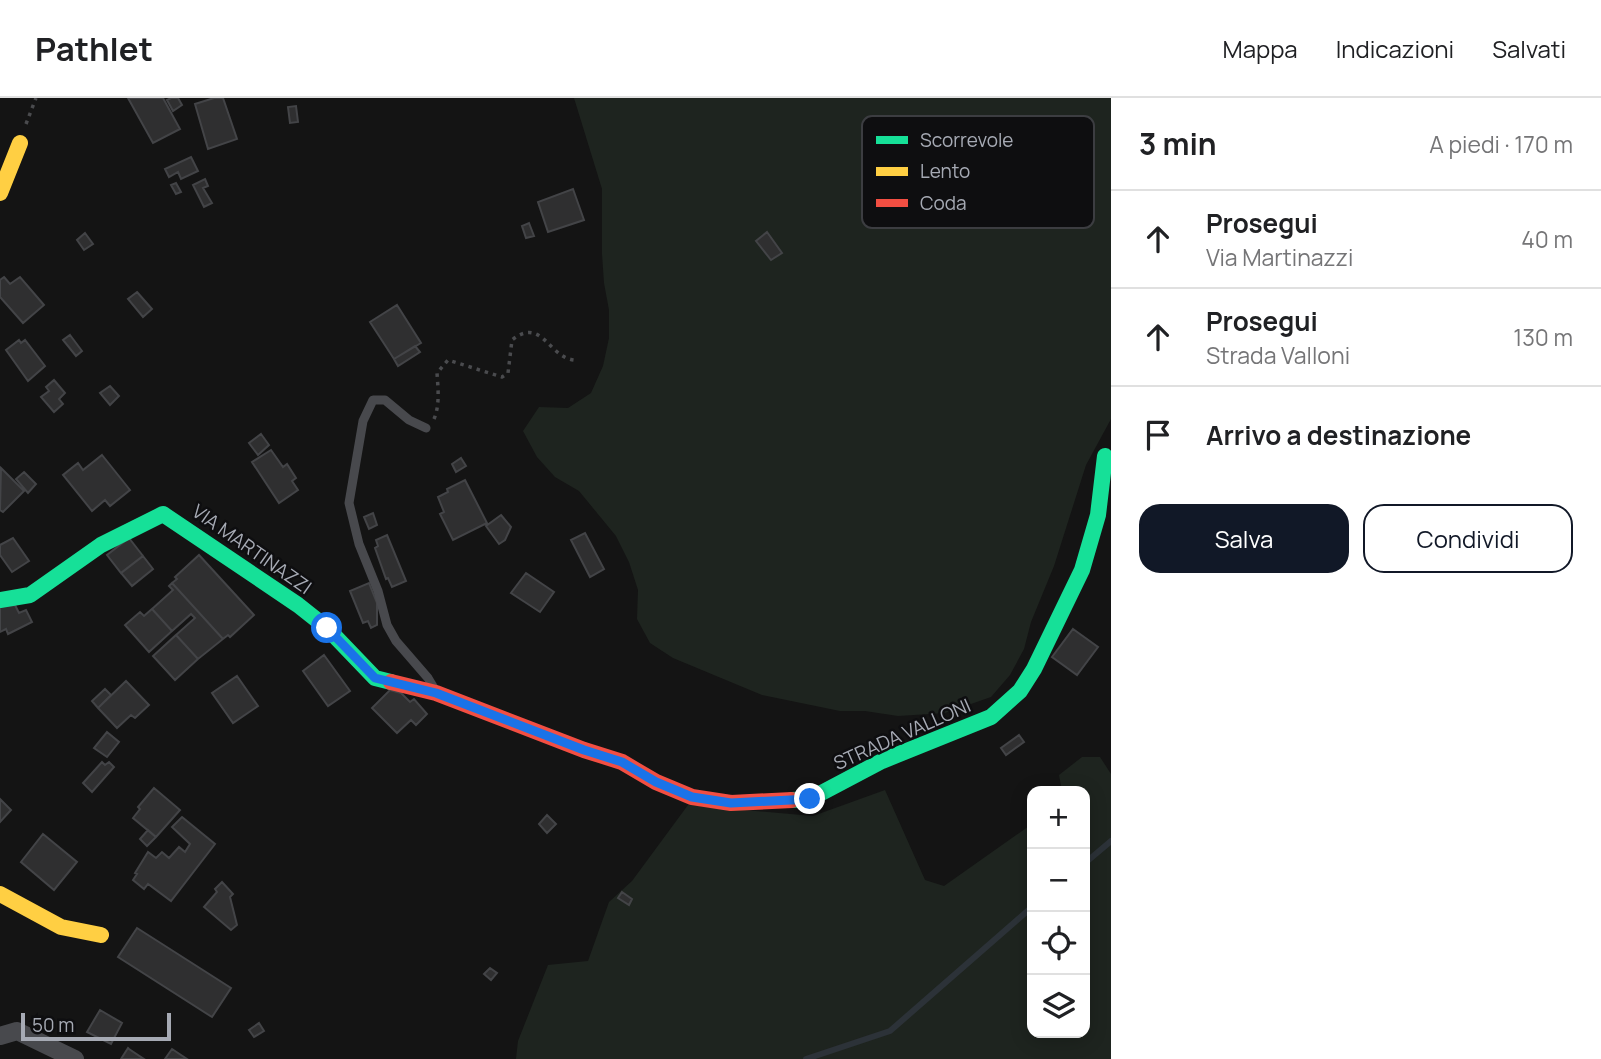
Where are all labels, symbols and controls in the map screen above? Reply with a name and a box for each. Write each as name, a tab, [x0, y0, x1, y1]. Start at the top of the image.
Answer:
text: Pathlet	[35, 26, 153, 71]
text: Mappa	[1222, 32, 1298, 65]
text: Indicazioni	[1336, 32, 1454, 65]
text: Salvati	[1492, 32, 1566, 65]
legend	[862, 116, 1094, 228]
text: 3 min	[1139, 123, 1217, 164]
text: Scorrevole	[920, 127, 1013, 153]
text: A piedi · 170 m	[1429, 128, 1573, 160]
text: Lento	[920, 158, 970, 184]
text: Coda	[920, 190, 967, 216]
text: Prosegui	[1206, 205, 1318, 241]
icon: ahead	[1139, 220, 1177, 258]
text: 40 m	[1521, 223, 1573, 255]
text: Via Martinazzi	[1206, 241, 1353, 273]
text: Prosegui	[1206, 303, 1318, 339]
icon: ahead	[1139, 318, 1177, 356]
text: 130 m	[1513, 321, 1573, 353]
text: Strada Valloni	[1206, 339, 1350, 371]
icon: arrive	[1139, 416, 1177, 454]
text: Arrivo a destinazione	[1206, 417, 1471, 453]
street label: VIA MARTINAZZI	[187, 498, 317, 600]
button: Salva	[1139, 504, 1349, 573]
button: Condividi	[1363, 504, 1573, 573]
route start	[311, 612, 342, 643]
street label: STRADA VALLONI	[829, 692, 975, 776]
route end	[794, 783, 825, 814]
map controls	[1027, 786, 1090, 1038]
button: +	[1027, 786, 1090, 849]
button: −	[1027, 849, 1090, 912]
button: locate	[1027, 912, 1090, 975]
button: layers	[1027, 975, 1090, 1038]
scale bar	[21, 1010, 172, 1042]
text: 50 m	[32, 1012, 74, 1038]

